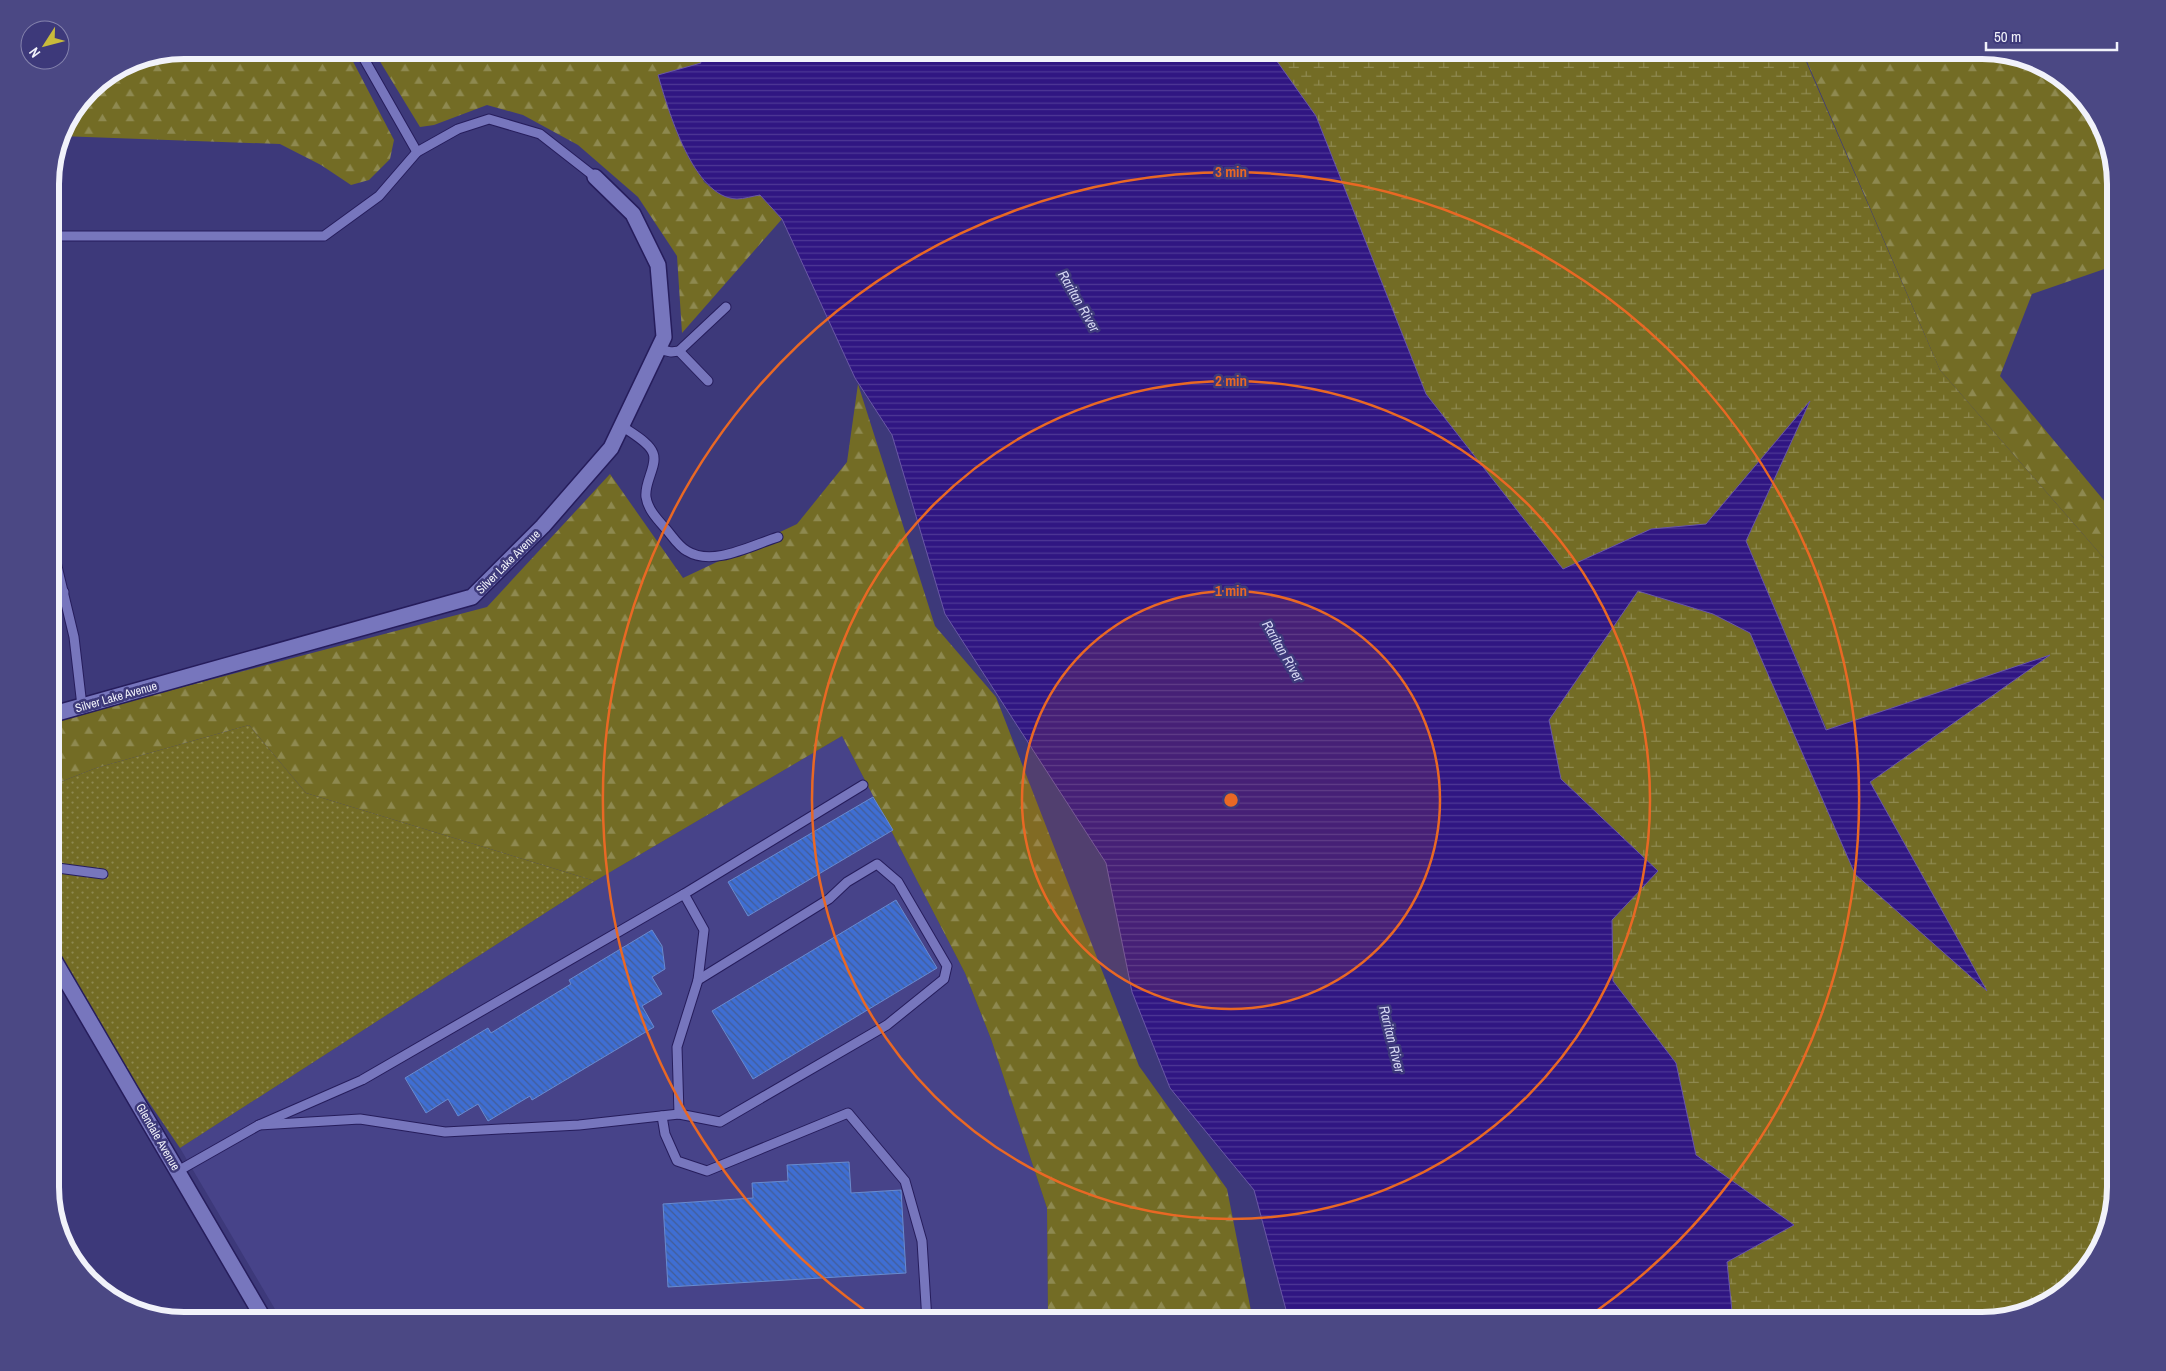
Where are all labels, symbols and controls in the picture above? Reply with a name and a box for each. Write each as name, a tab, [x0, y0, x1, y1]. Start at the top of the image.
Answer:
north arrow	[20, 20, 70, 70]
scale bar	[1986, 20, 2117, 52]
text: 50 m	[1994, 26, 2021, 47]
text: N	[25, 44, 44, 61]
text: 3 min	[1215, 161, 1247, 182]
water label: Raritan River	[1054, 267, 1104, 336]
text: 2 min	[1215, 370, 1247, 391]
street label: Silver Lake Avenue	[472, 526, 544, 598]
text: 1 min	[1215, 580, 1247, 601]
water label: Raritan River	[1258, 617, 1308, 686]
street label: Silver Lake Avenue	[73, 678, 159, 716]
centre of rings	[1222, 791, 1240, 809]
water label: Raritan River	[1375, 1004, 1409, 1075]
street label: Glendale Avenue	[132, 1101, 184, 1173]

